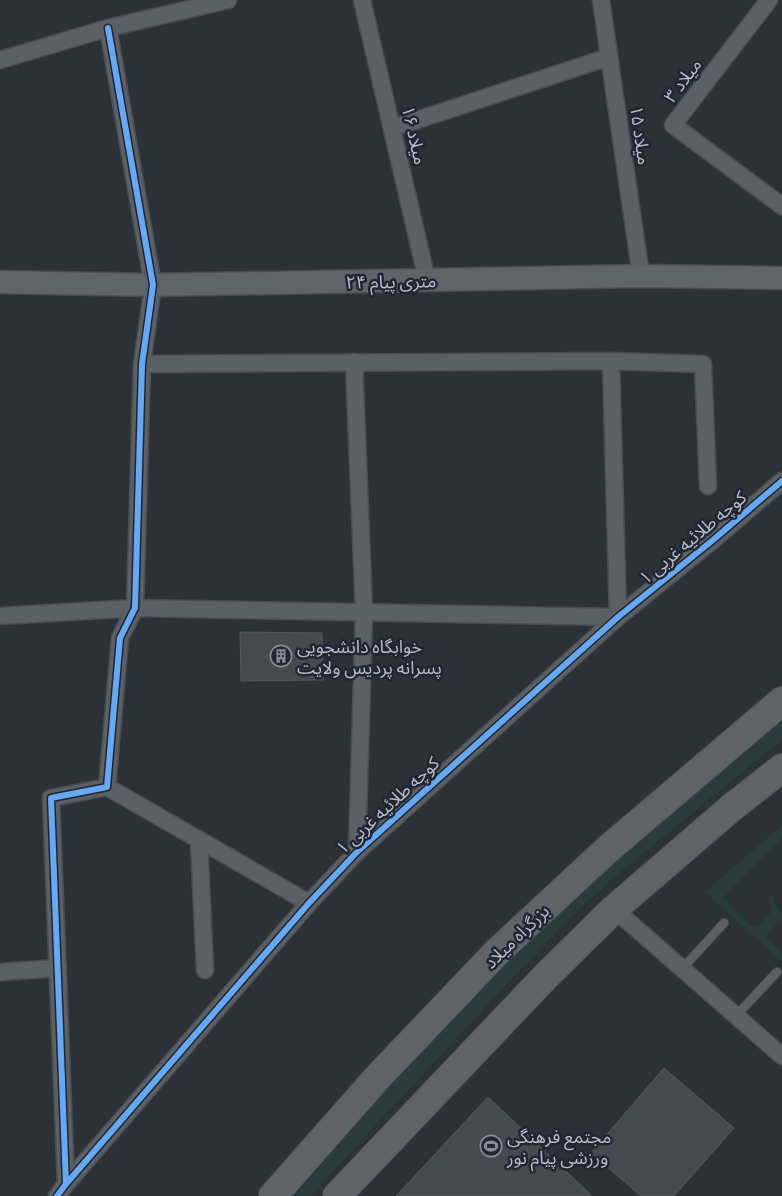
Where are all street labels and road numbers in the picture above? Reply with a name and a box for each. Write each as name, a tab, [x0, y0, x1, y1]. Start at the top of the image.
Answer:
street label: میلاد ۳	[658, 54, 706, 106]
street label: میلاد ۱۶	[398, 103, 432, 167]
street label: میلاد ۱۵	[626, 104, 656, 166]
street label: ۲۴ متری پیام	[345, 269, 437, 297]
street label: کوچه طلائیه غربی ۱	[634, 485, 751, 589]
street label: کوچه طلائیه غربی ۱	[331, 751, 444, 859]
street label: بزرگراه میلاد	[479, 899, 554, 973]

